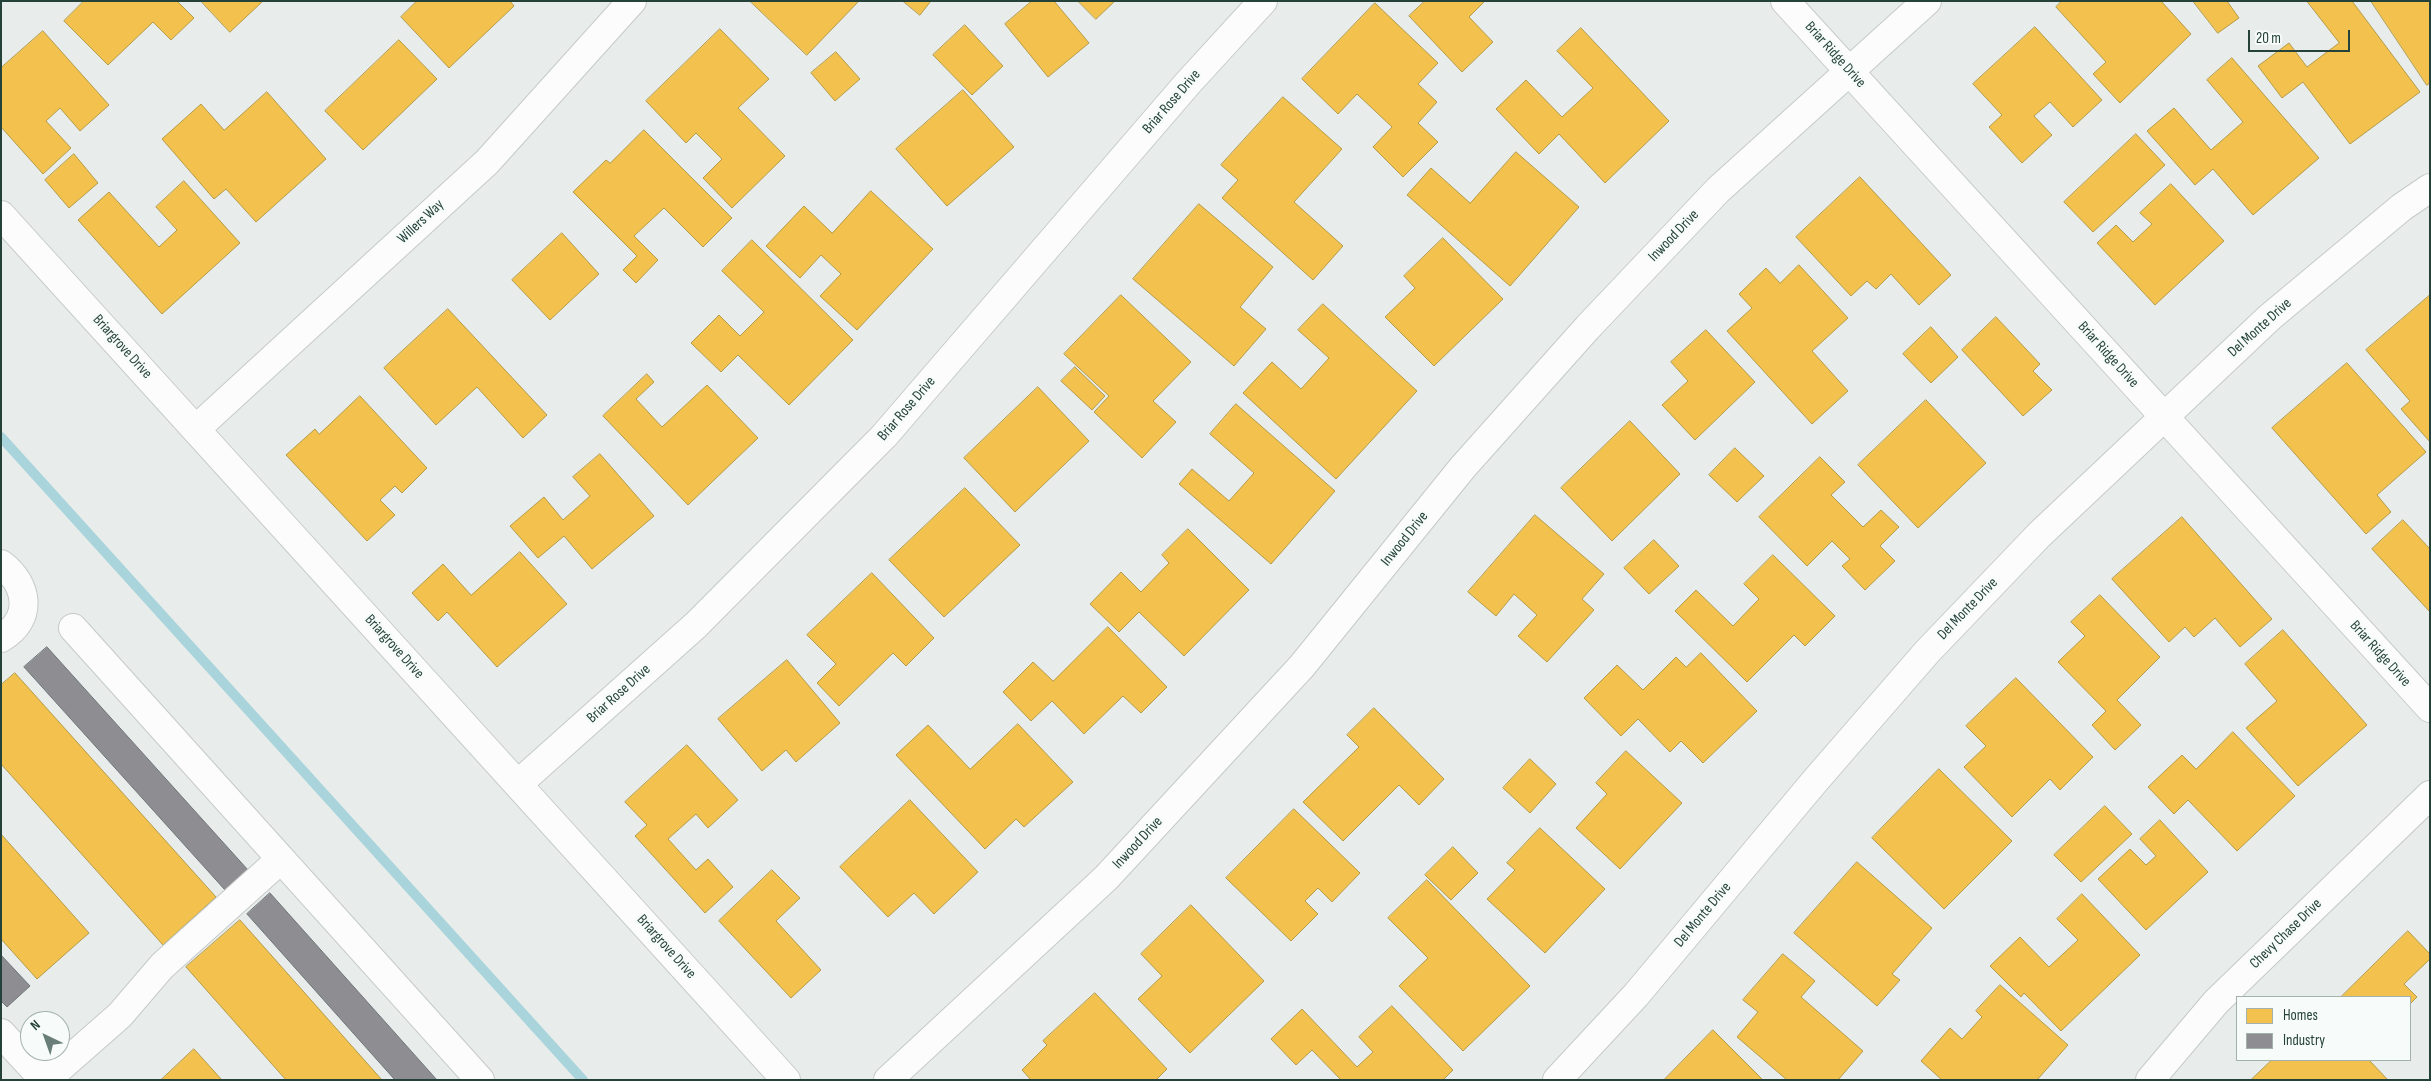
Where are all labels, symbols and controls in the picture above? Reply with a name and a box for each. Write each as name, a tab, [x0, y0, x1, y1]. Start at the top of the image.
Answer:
street label: Briar Ridge Drive	[1801, 18, 1869, 92]
scale bar	[2251, 20, 2354, 52]
text: 20 m	[2256, 29, 2281, 48]
street label: Briar Rose Drive	[1139, 66, 1205, 138]
street label: Willers Way	[394, 196, 448, 248]
street label: Inwood Drive	[1645, 206, 1703, 266]
street label: Del Monte Drive	[2225, 295, 2295, 361]
street label: Briargrove Drive	[89, 311, 155, 383]
street label: Briar Ridge Drive	[2074, 318, 2142, 392]
street label: Briar Rose Drive	[874, 373, 940, 445]
street label: Inwood Drive	[1378, 508, 1432, 570]
street label: Del Monte Drive	[1934, 574, 2002, 644]
street label: Briargrove Drive	[361, 611, 427, 683]
street label: Briar Ridge Drive	[2346, 617, 2414, 691]
street label: Briar Rose Drive	[584, 661, 654, 727]
street label: Inwood Drive	[1109, 813, 1167, 873]
street label: Del Monte Drive	[1671, 879, 1735, 951]
street label: Chevy Chase Drive	[2246, 895, 2326, 973]
street label: Briargrove Drive	[633, 911, 699, 983]
legend	[2236, 996, 2411, 1061]
text: Homes	[2283, 1006, 2318, 1025]
north arrow	[20, 1011, 70, 1061]
text: N	[27, 1016, 44, 1034]
text: Industry	[2283, 1031, 2325, 1050]

